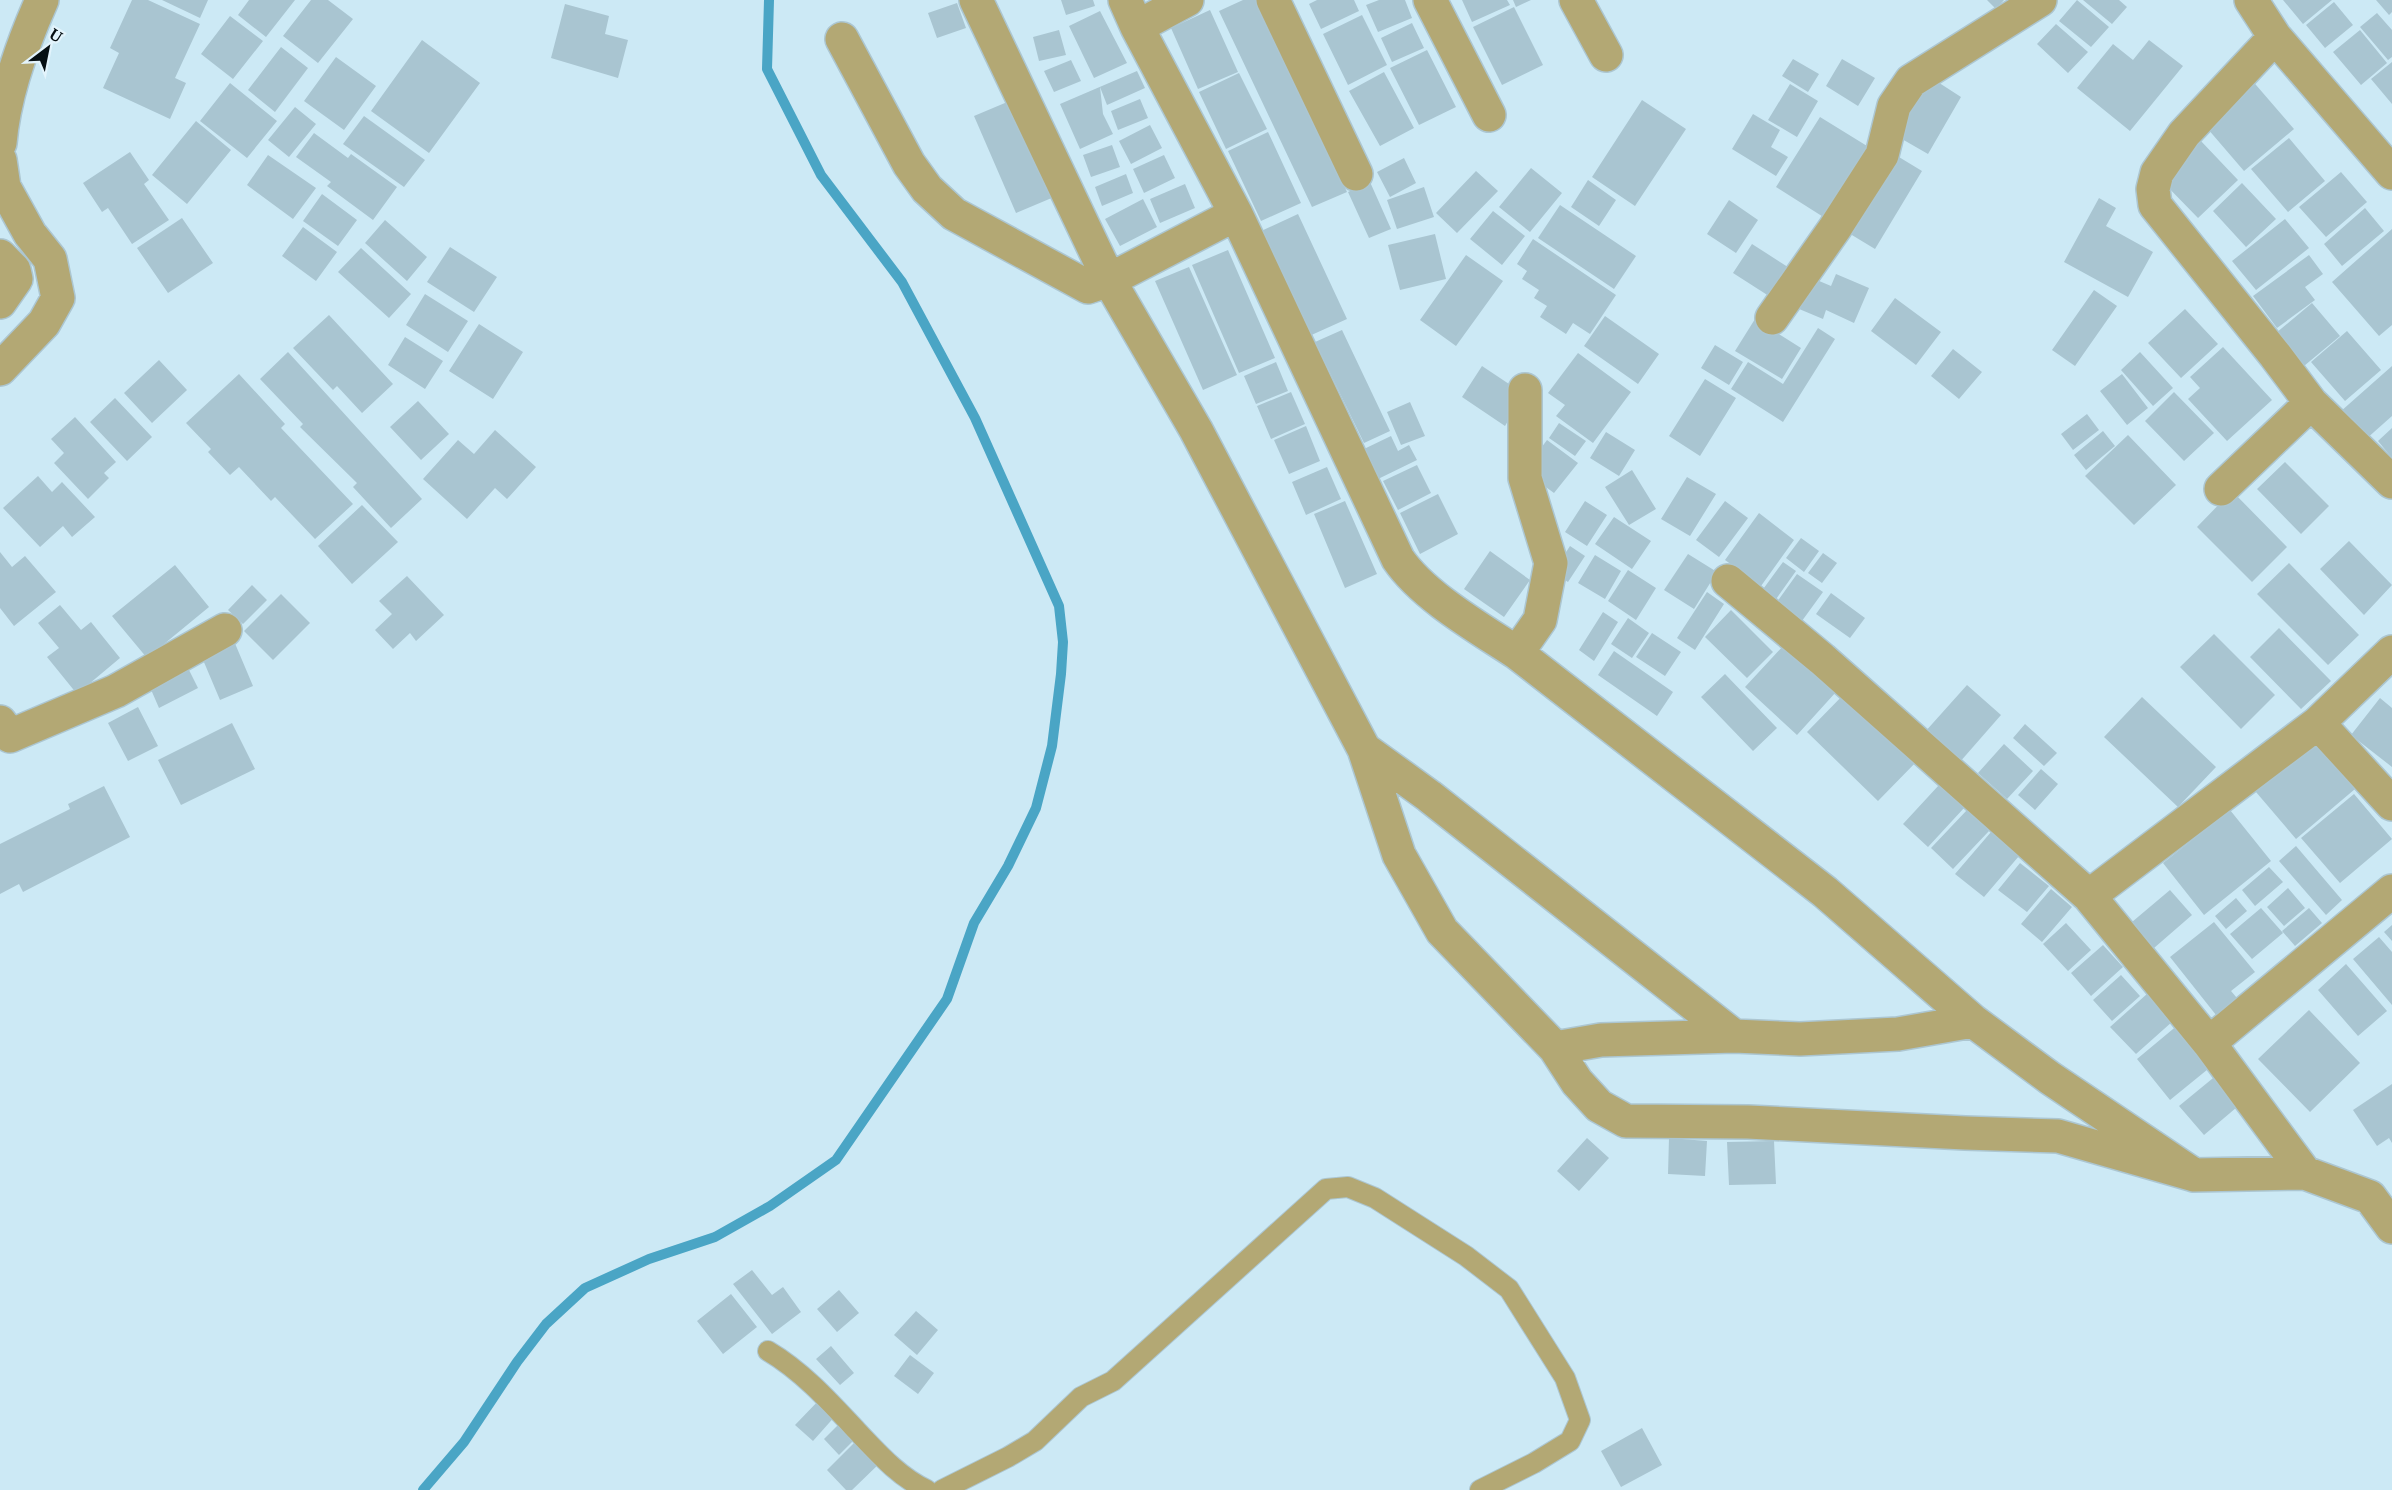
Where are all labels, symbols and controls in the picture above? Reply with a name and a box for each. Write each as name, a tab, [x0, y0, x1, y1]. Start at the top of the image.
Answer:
north arrow	[18, 18, 78, 78]
text: U	[45, 23, 67, 48]

